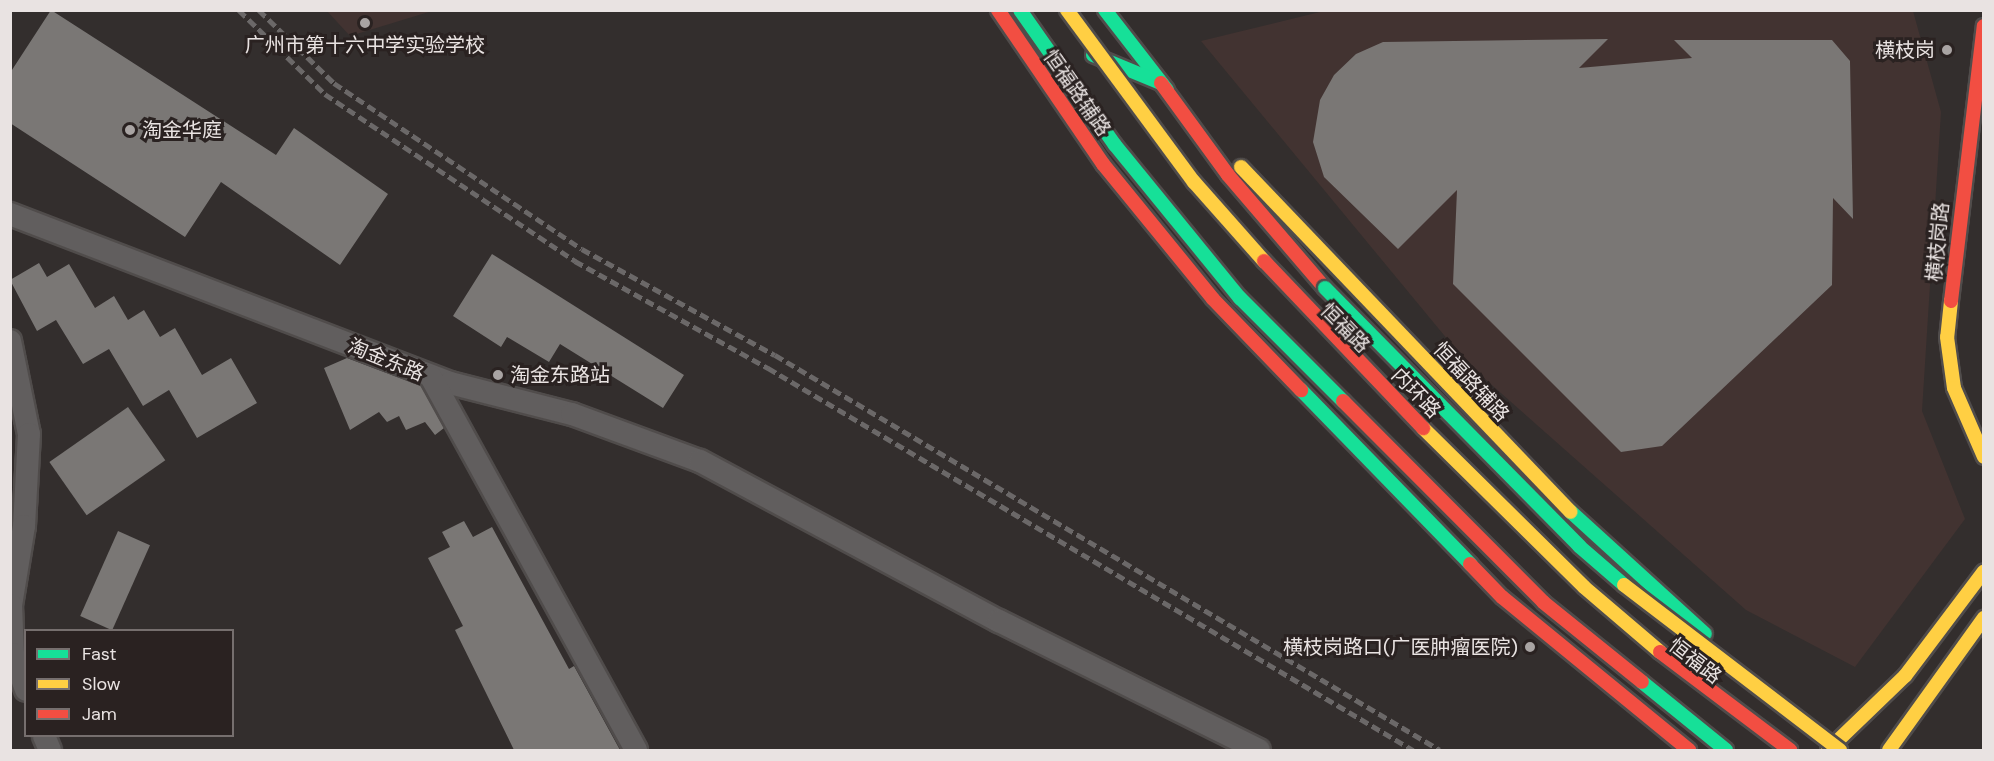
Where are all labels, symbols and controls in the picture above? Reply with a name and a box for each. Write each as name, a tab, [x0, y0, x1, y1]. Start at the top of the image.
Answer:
marker: 广州市第十六中学实验学校	[358, 16, 372, 30]
place label: 广州市第十六中学实验学校	[245, 33, 485, 57]
place label: 横枝岗	[1875, 38, 1935, 62]
marker: 横枝岗	[1940, 43, 1954, 57]
street label: 恒福路辅路	[1038, 45, 1116, 141]
place label: 淘金华庭	[142, 118, 222, 142]
marker: 淘金华庭	[123, 123, 137, 137]
street label: 横枝岗路	[1922, 201, 1954, 283]
street label: 恒福路	[1316, 298, 1374, 358]
street label: 淘金东路	[344, 334, 428, 386]
street label: 恒福路辅路	[1428, 337, 1514, 427]
place label: 淘金东路站	[510, 363, 610, 387]
street label: 内环路	[1387, 363, 1445, 423]
marker: 淘金东路站	[491, 368, 505, 382]
legend	[24, 629, 234, 737]
street label: 恒福路	[1664, 633, 1726, 689]
place label: 横枝岗路口(广医肿瘤医院)	[1283, 635, 1518, 659]
marker: 横枝岗路口(广医肿瘤医院)	[1523, 640, 1537, 654]
text: Fast	[82, 642, 117, 666]
text: Slow	[82, 672, 121, 696]
text: Jam	[82, 702, 117, 726]

